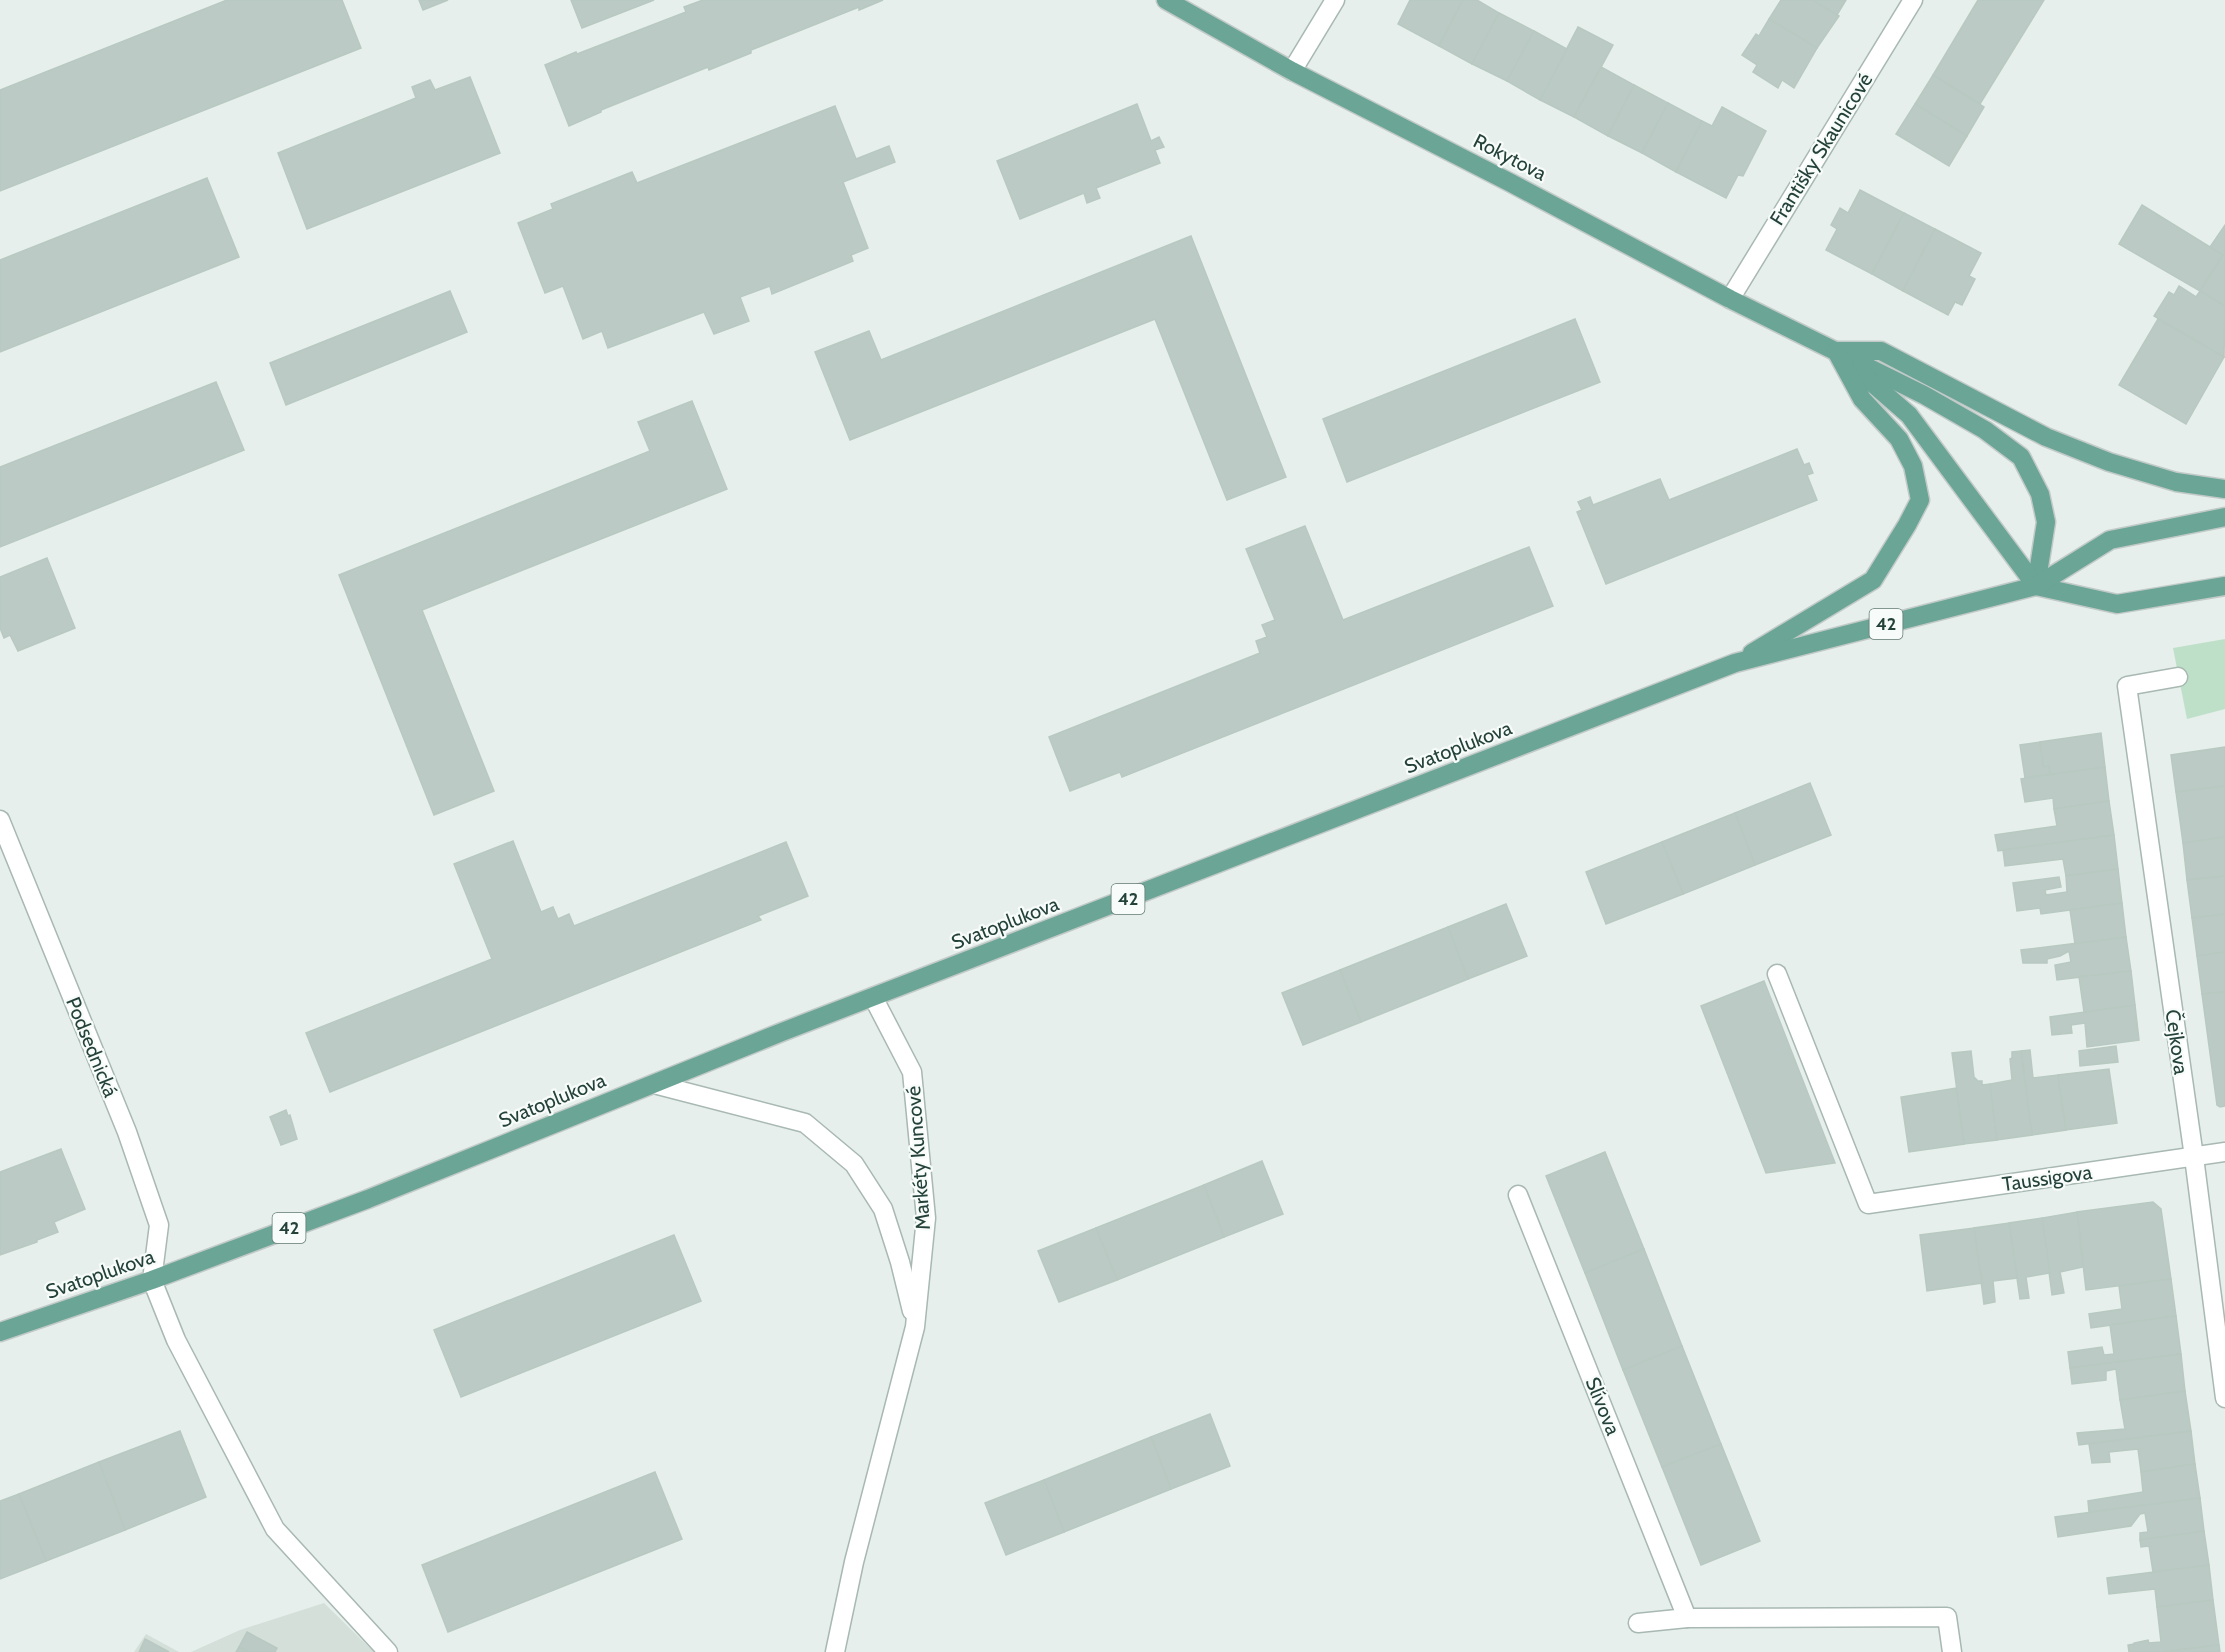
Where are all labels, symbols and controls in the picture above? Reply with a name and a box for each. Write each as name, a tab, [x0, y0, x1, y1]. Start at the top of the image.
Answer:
street label: Františky Skaunicové	[1765, 69, 1877, 229]
street label: Rokytova	[1470, 128, 1551, 186]
road number: 42	[1870, 609, 1902, 639]
street label: Svatoplukova	[1401, 715, 1515, 778]
road number: 42	[1112, 884, 1144, 914]
street label: Svatoplukova	[948, 891, 1062, 954]
street label: Podsednická	[61, 993, 123, 1101]
street label: Čejkova	[2161, 1008, 2193, 1076]
street label: Svatoplukova	[495, 1068, 609, 1132]
street label: Markéty Kuncové	[901, 1085, 935, 1231]
street label: Taussigova	[2001, 1160, 2094, 1196]
road number: 42	[272, 1213, 306, 1243]
street label: Svatoplukova	[43, 1244, 158, 1304]
street label: Slívova	[1581, 1374, 1626, 1439]

